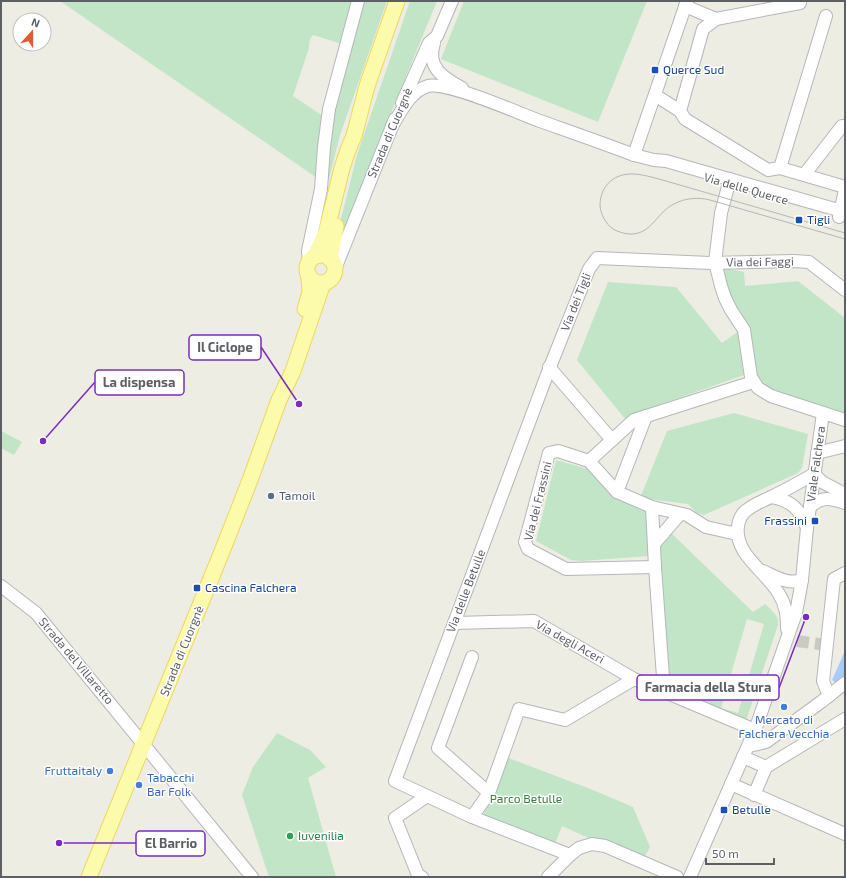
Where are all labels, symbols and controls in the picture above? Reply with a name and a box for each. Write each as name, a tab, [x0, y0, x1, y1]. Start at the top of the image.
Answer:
north arrow	[12, 12, 52, 52]
text: N	[30, 15, 42, 30]
place label: Querce Sud	[663, 62, 724, 77]
marker: Querce Sud	[650, 65, 660, 75]
street label: Strada di Cuorgnè	[364, 85, 414, 180]
street label: Via delle Querce	[702, 169, 790, 208]
place label: Tigli	[807, 212, 830, 226]
marker: Tigli	[794, 215, 804, 225]
street label: Via dei Faggi	[726, 253, 794, 269]
street label: Via dei Tigli	[557, 271, 593, 333]
callout: Il Ciclope	[189, 335, 261, 360]
text: Il Ciclope	[197, 339, 253, 355]
callout: La dispensa	[95, 370, 184, 395]
text: La dispensa	[103, 374, 175, 390]
street label: Viale Falchera	[803, 425, 827, 503]
street label: Via dei Frassini	[520, 460, 554, 542]
place label: Tamoil	[279, 488, 316, 502]
marker: Tamoil	[266, 491, 276, 501]
place label: Frassini	[764, 513, 807, 527]
marker: Frassini	[810, 516, 820, 526]
street label: Via delle Betulle	[443, 547, 487, 634]
place label: Cascina Falchera	[205, 580, 297, 594]
marker: Cascina Falchera	[192, 583, 202, 593]
street label: Strada di Cuorgnè	[156, 603, 206, 698]
street label: Strada del Villaretto	[36, 614, 117, 707]
street label: Via degli Aceri	[534, 617, 607, 666]
callout: Farmacia della Stura	[637, 675, 779, 700]
text: Farmacia della Stura	[645, 679, 771, 695]
marker: Mercato di Falchera Vecchia	[779, 702, 789, 712]
place label: Mercato di Falchera Vecchia	[739, 712, 829, 740]
place label: Fruttaitaly	[45, 763, 103, 777]
marker: Fruttaitaly	[105, 766, 115, 776]
place label: Tabacchi Bar Folk	[147, 770, 194, 798]
marker: Tabacchi Bar Folk	[134, 780, 144, 790]
park label: Parco Betulle	[490, 791, 562, 805]
place label: Betulle	[732, 802, 771, 816]
marker: Betulle	[719, 805, 729, 815]
place label: Iuvenilia	[298, 828, 344, 842]
callout: El Barrio	[136, 831, 205, 856]
marker: Iuvenilia	[285, 831, 295, 841]
text: El Barrio	[145, 835, 198, 851]
scale bar	[706, 840, 774, 866]
text: 50 m	[712, 846, 739, 860]

